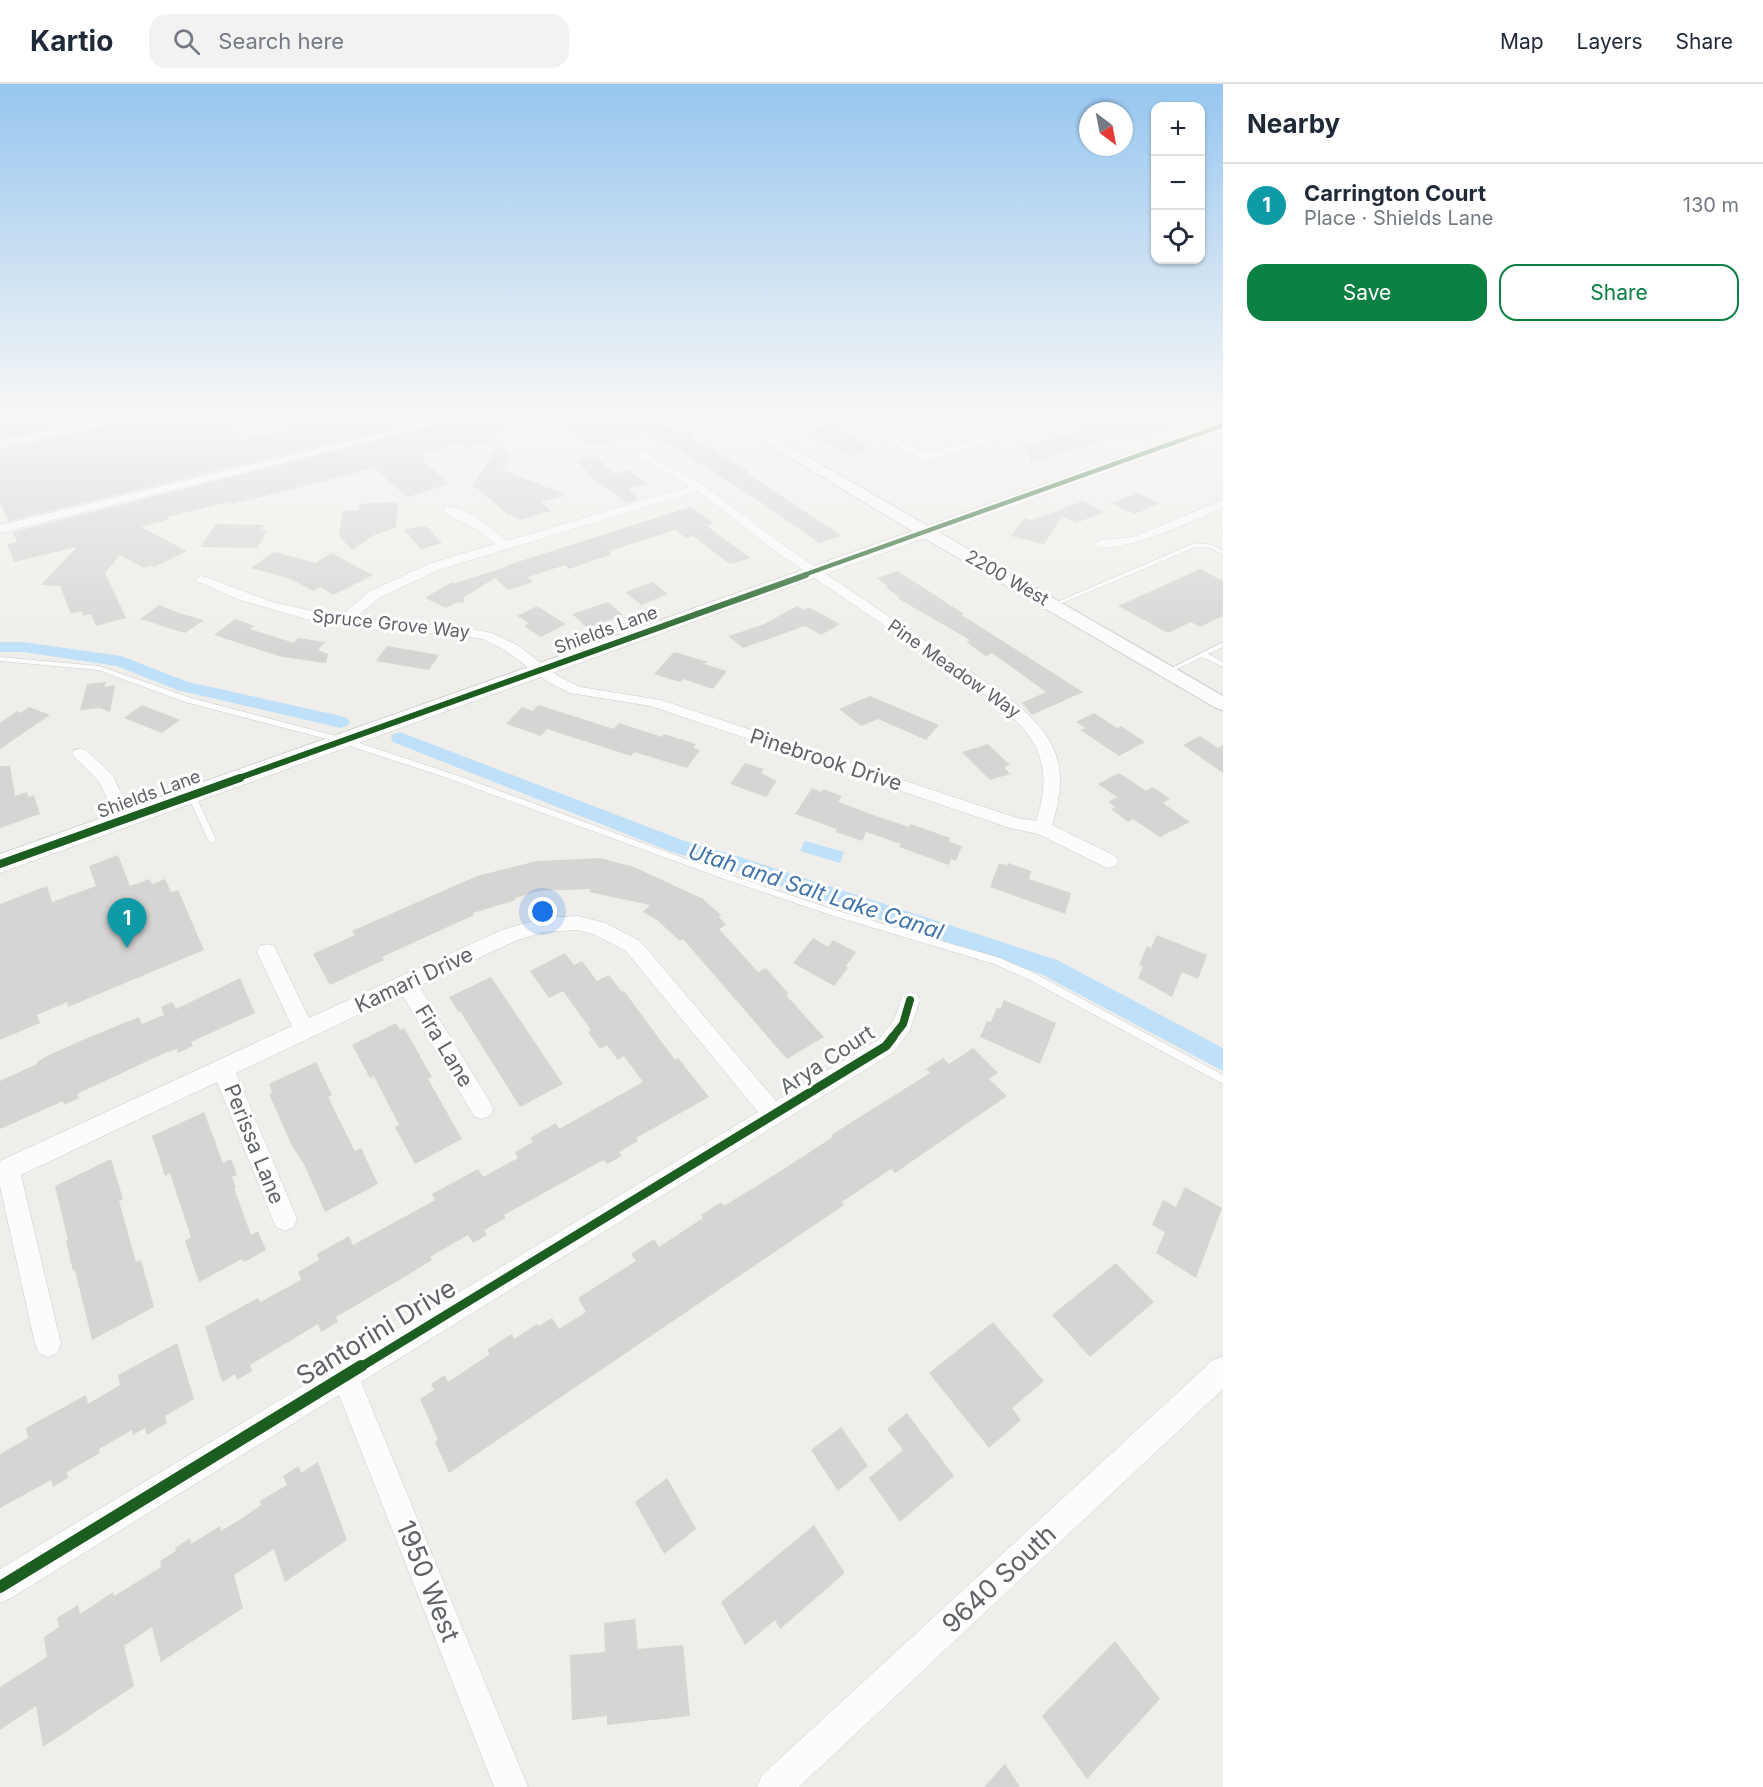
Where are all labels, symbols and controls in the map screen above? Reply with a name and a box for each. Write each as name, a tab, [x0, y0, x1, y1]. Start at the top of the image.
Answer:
search box	[149, 14, 569, 68]
text: Kartio	[30, 24, 113, 58]
icon: search	[170, 25, 203, 58]
text: Search here	[218, 28, 344, 54]
text: Map	[1500, 29, 1544, 54]
text: Layers	[1577, 29, 1643, 54]
text: Share	[1676, 29, 1733, 54]
north arrow	[1079, 102, 1133, 156]
map controls	[1151, 102, 1205, 264]
button: +	[1151, 102, 1205, 156]
text: Nearby	[1247, 108, 1340, 139]
button: −	[1151, 156, 1205, 210]
text: Carrington Court	[1304, 180, 1486, 206]
text: 1	[1262, 193, 1271, 217]
text: 130 m	[1683, 193, 1739, 217]
text: Place · Shields Lane	[1304, 206, 1493, 230]
button: locate	[1151, 210, 1205, 264]
button: Save	[1247, 264, 1487, 321]
button: Share	[1499, 264, 1739, 321]
street label: 2200 West	[962, 545, 1053, 610]
street label: Shields Lane	[551, 601, 660, 658]
street label: Spruce Grove Way	[311, 605, 471, 642]
street label: Pine Meadow Way	[884, 615, 1025, 722]
street label: Pinebrook Drive	[747, 723, 905, 796]
street label: Shields Lane	[94, 765, 203, 822]
water label: Utah and Salt Lake Canal	[685, 837, 947, 945]
your location	[528, 897, 557, 926]
pin: 1	[108, 898, 146, 948]
street label: Kamari Drive	[351, 941, 477, 1018]
street label: Fira Lane	[410, 1000, 479, 1091]
street label: Arya Court	[775, 1020, 879, 1099]
street label: Perissa Lane	[219, 1080, 290, 1207]
street label: Santorini Drive	[290, 1272, 461, 1391]
street label: 1950 West	[390, 1516, 467, 1646]
street label: 9640 South	[935, 1518, 1062, 1639]

